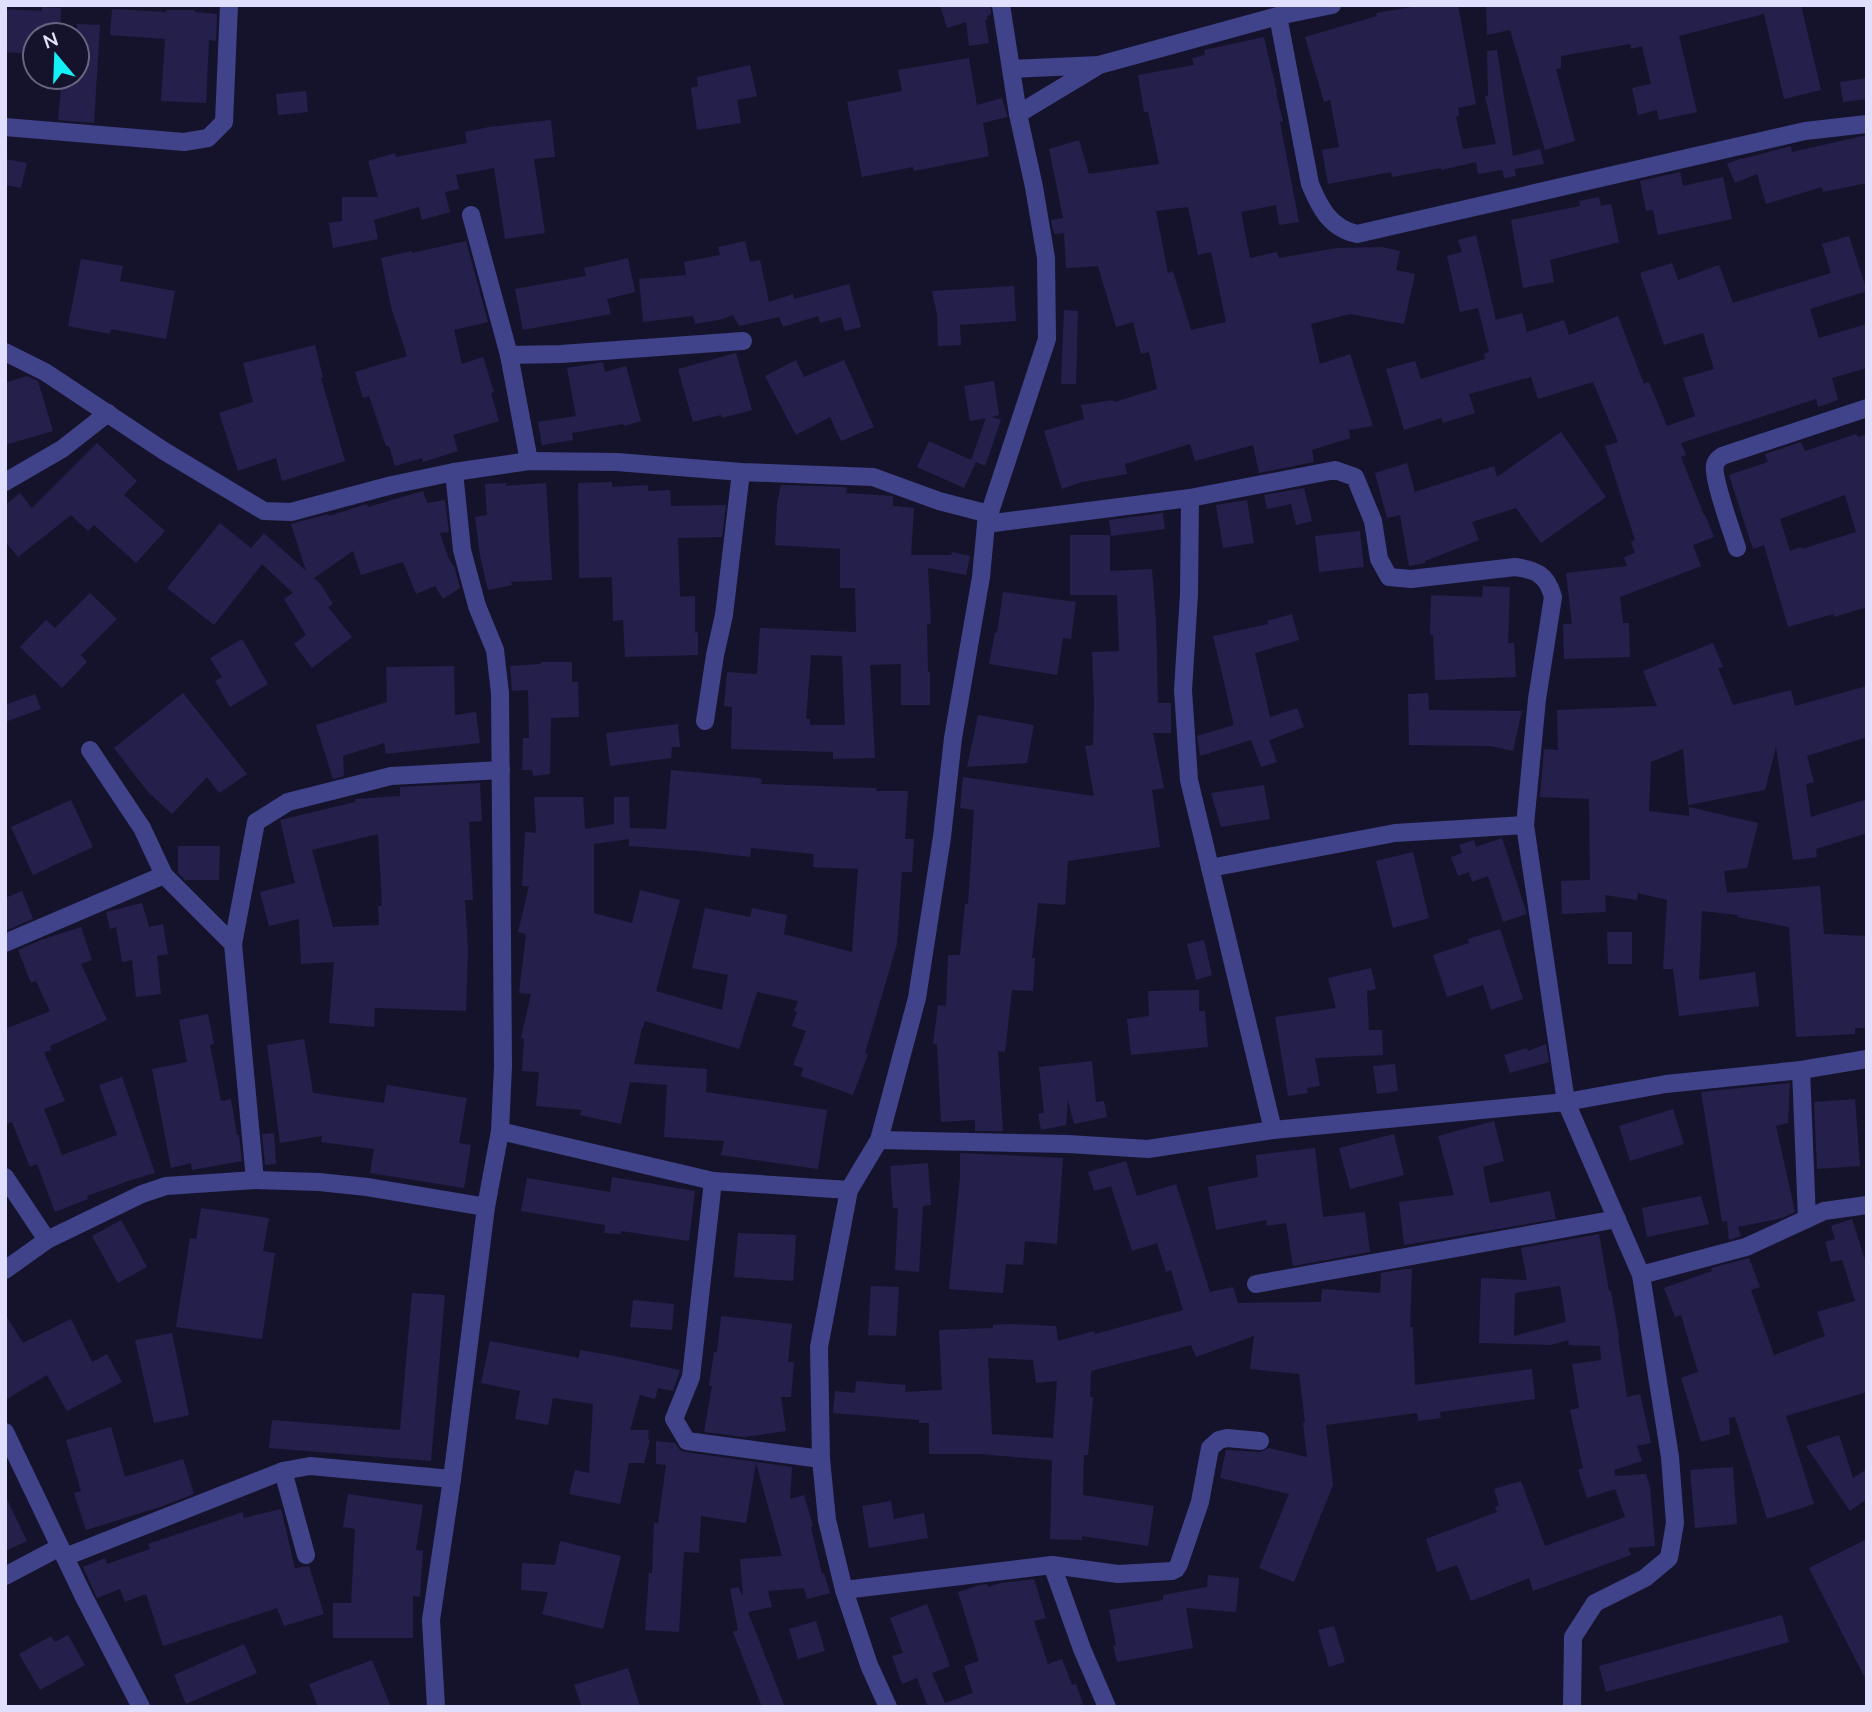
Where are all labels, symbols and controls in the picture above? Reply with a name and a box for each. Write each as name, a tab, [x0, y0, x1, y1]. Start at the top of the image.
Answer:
north arrow	[21, 21, 91, 91]
text: N	[40, 26, 61, 54]

